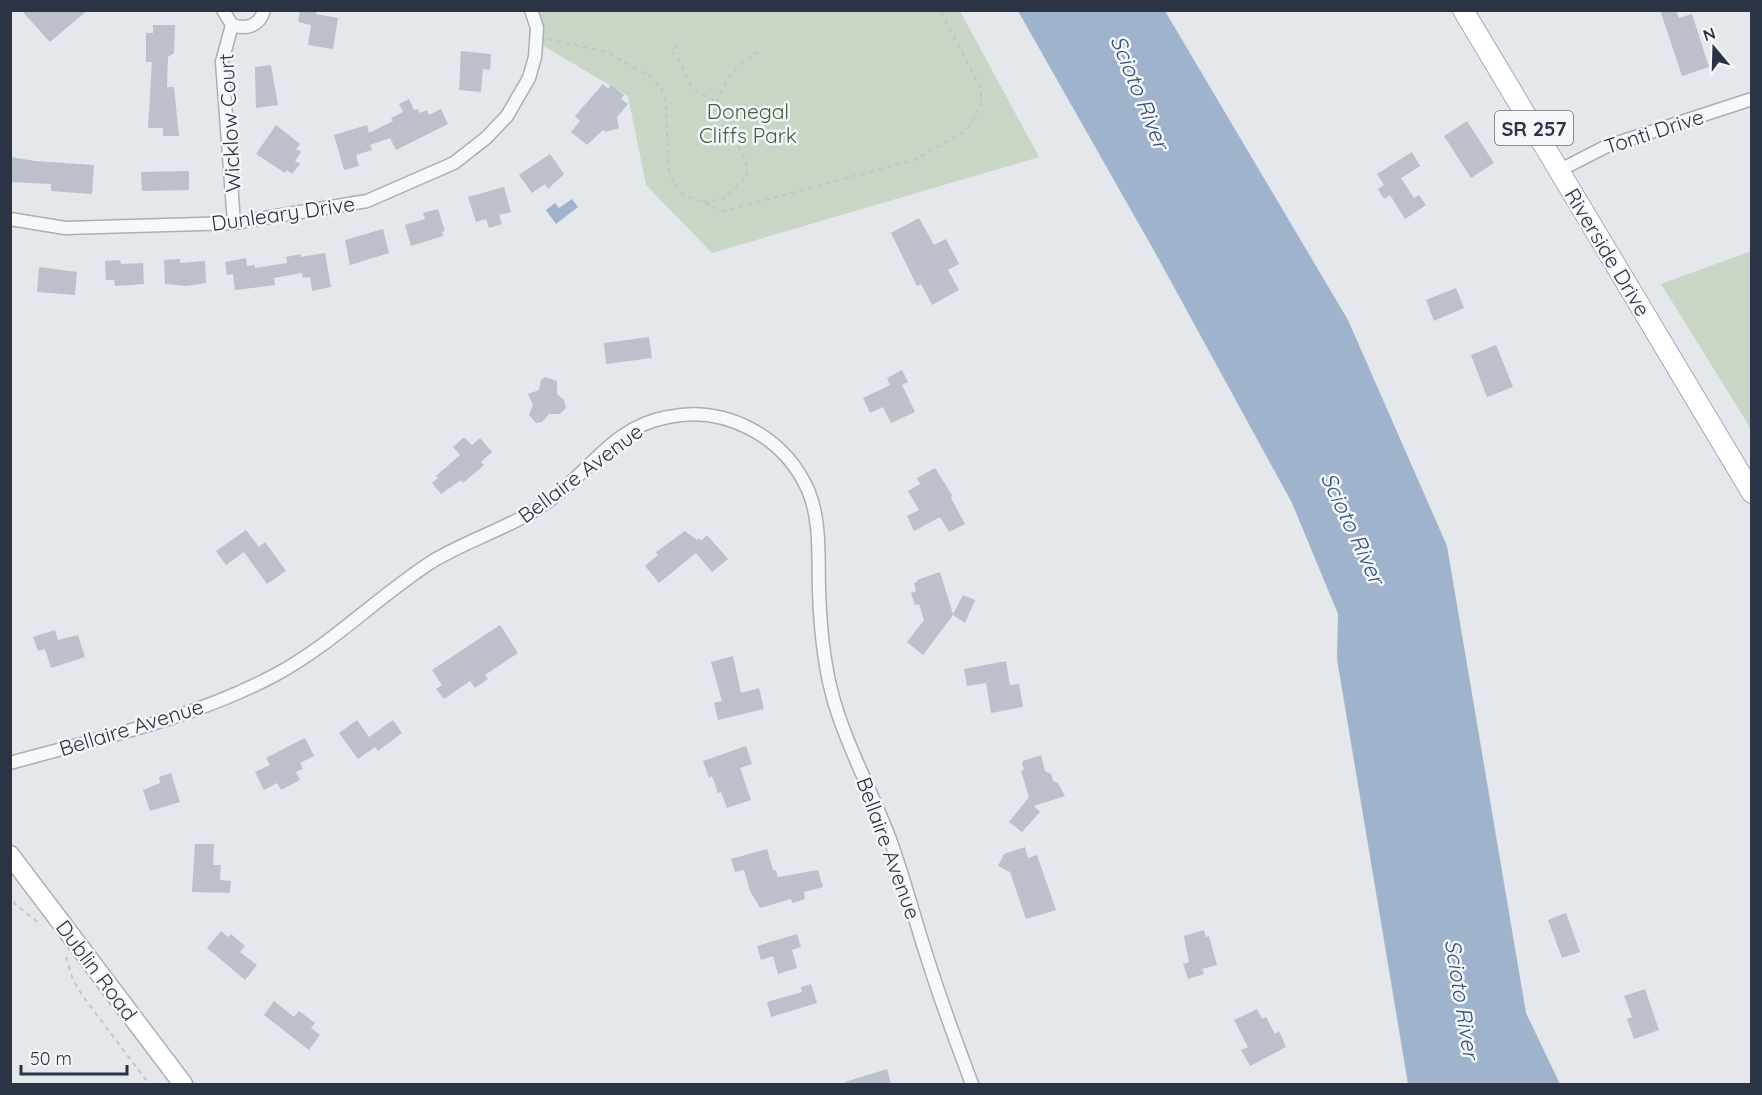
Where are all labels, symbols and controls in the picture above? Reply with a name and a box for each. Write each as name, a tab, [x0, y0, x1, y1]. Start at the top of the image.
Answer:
north arrow	[1684, 18, 1744, 78]
text: N	[1700, 22, 1718, 45]
water label: Scioto River	[1104, 31, 1176, 155]
street label: Wicklow Court	[212, 53, 246, 193]
park label: Donegal Cliffs Park	[699, 98, 797, 148]
street label: Tonti Drive	[1601, 103, 1707, 159]
road number: SR 257	[1495, 111, 1573, 145]
street label: Riverside Drive	[1560, 183, 1656, 321]
street label: Dunleary Drive	[210, 190, 356, 236]
street label: Bellaire Avenue	[513, 418, 647, 528]
water label: Scioto River	[1315, 468, 1392, 591]
street label: Bellaire Avenue	[56, 693, 206, 761]
street label: Bellaire Avenue	[851, 773, 927, 923]
street label: Dublin Road	[51, 915, 143, 1025]
water label: Scioto River	[1439, 937, 1486, 1063]
scale bar	[21, 1038, 128, 1076]
text: 50 m	[30, 1047, 72, 1070]

